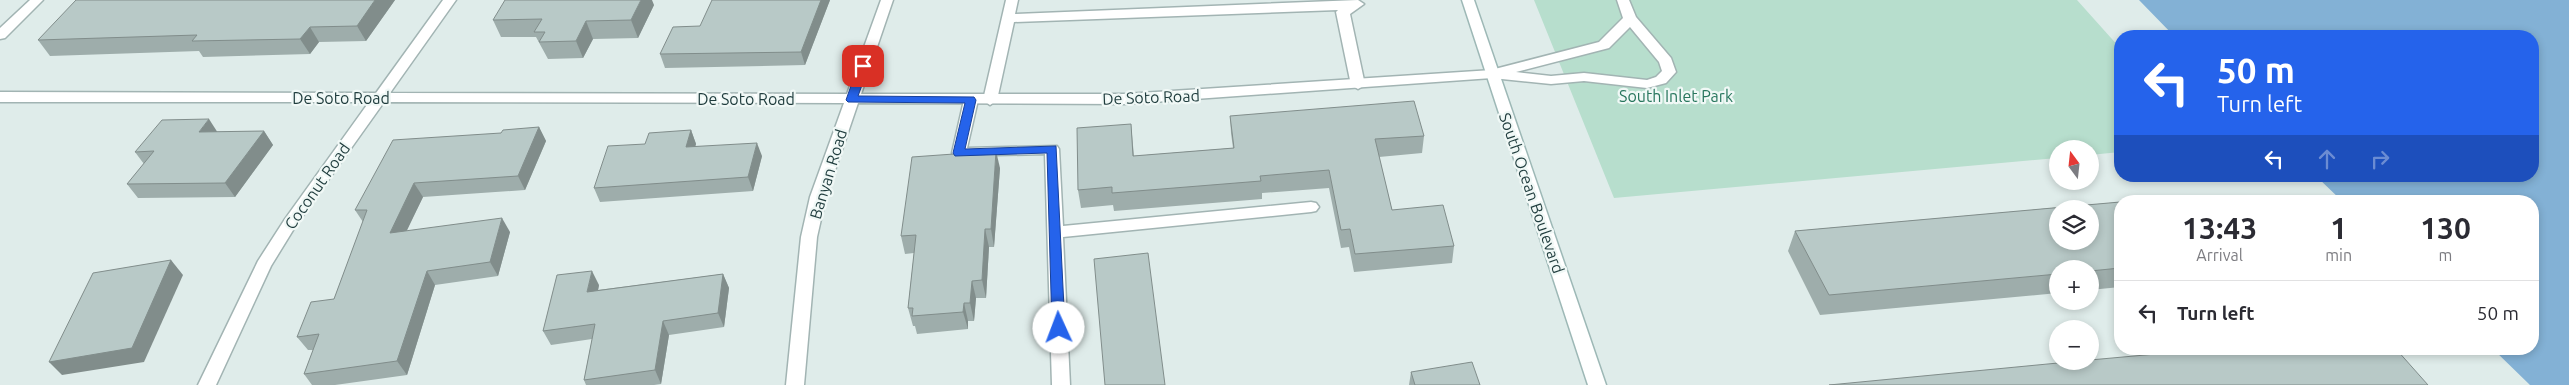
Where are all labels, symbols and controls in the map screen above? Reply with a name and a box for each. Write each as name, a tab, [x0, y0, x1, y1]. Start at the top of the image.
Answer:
pin	[842, 45, 884, 87]
icon: left	[2134, 50, 2199, 115]
text: 50 m	[2217, 50, 2295, 90]
icon: arrive	[849, 52, 877, 80]
street label: De Soto Road	[1102, 86, 1200, 108]
park label: South Inlet Park	[1619, 87, 1733, 105]
street label: De Soto Road	[292, 89, 390, 107]
street label: De Soto Road	[697, 90, 795, 108]
text: Turn left	[2217, 91, 2302, 116]
street label: South Ocean Boulevard	[1496, 110, 1568, 276]
street label: Banyan Road	[806, 127, 850, 221]
street label: Coconut Road	[281, 139, 353, 233]
north arrow	[2049, 140, 2099, 190]
map controls	[2049, 140, 2099, 370]
icon: left	[2260, 145, 2288, 173]
icon: ahead	[2313, 145, 2341, 173]
icon: right	[2366, 145, 2394, 173]
button: layers	[2049, 200, 2099, 250]
text: 13:43	[2182, 211, 2257, 245]
text: 1	[2330, 211, 2347, 245]
text: 130	[2420, 211, 2471, 245]
text: Arrival	[2196, 246, 2243, 264]
text: min	[2325, 246, 2352, 264]
text: m	[2439, 246, 2452, 264]
button: +	[2049, 260, 2099, 310]
icon: left	[2134, 299, 2162, 327]
position arrow	[1032, 301, 1084, 353]
text: Turn left	[2177, 302, 2255, 324]
text: 50 m	[2477, 302, 2519, 324]
button: −	[2049, 320, 2099, 370]

